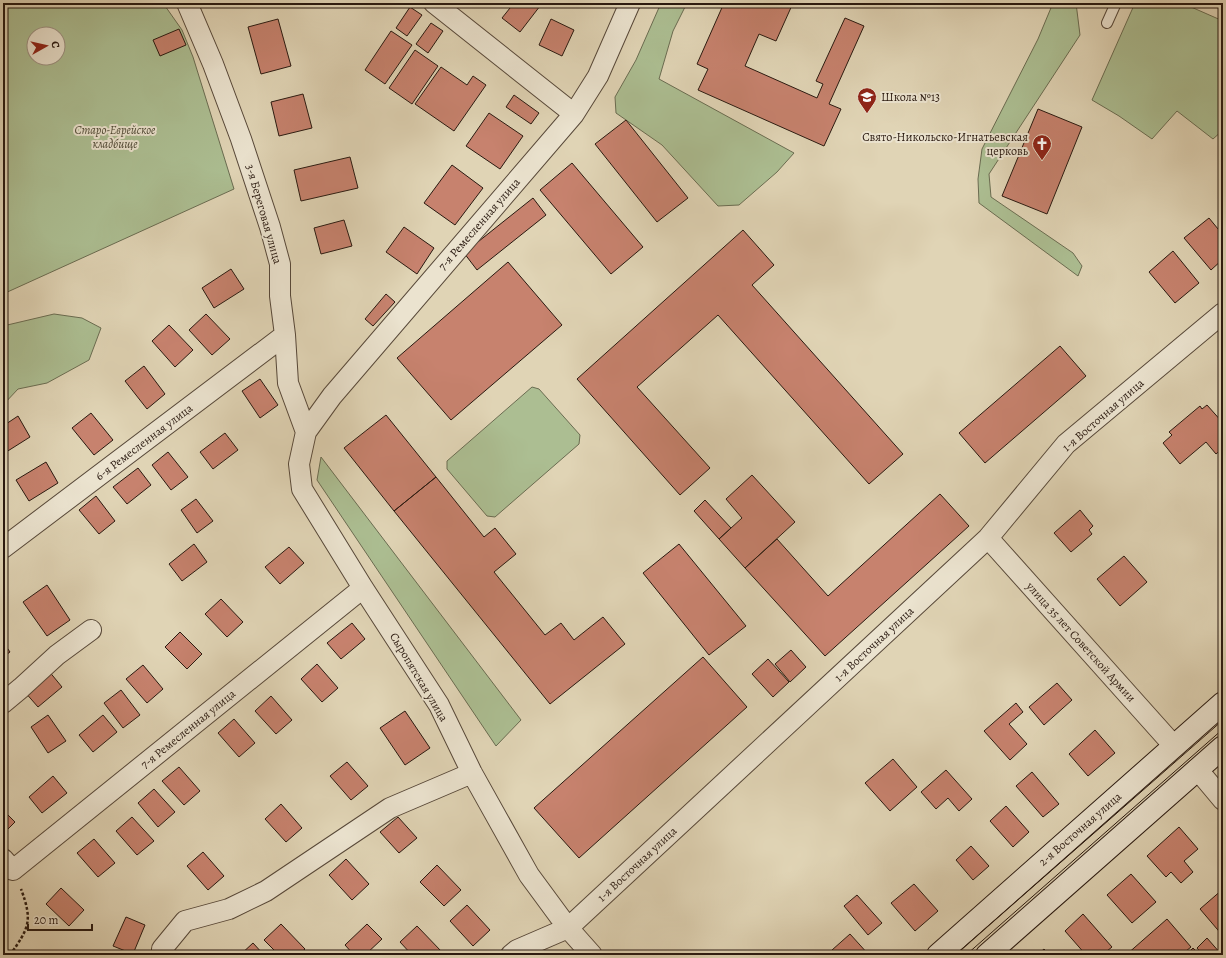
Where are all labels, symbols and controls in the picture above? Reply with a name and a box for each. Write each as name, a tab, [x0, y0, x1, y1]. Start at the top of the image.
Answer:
north arrow	[26, 26, 66, 66]
text: С	[48, 40, 63, 49]
school or university icon: Школа №13	[856, 86, 878, 114]
place label: Школа №13	[881, 89, 940, 105]
park label: Старо-Еврейское кладбище	[75, 122, 156, 152]
place label: Свято-Никольско-Игнатьевская церковь	[862, 129, 1029, 159]
church icon: Свято-Никольско-Игнатьевская церковь	[1031, 133, 1053, 161]
street label: 3-я Береговая улица	[242, 162, 286, 266]
street label: 7-я Ремесленная улица	[434, 174, 524, 274]
street label: 1-я Восточная улица	[1059, 375, 1148, 455]
street label: 6-я Ремесленная улица	[92, 400, 196, 484]
street label: улица 35 лет Советской Армии	[1022, 578, 1139, 705]
street label: 1-я Восточная улица	[831, 603, 918, 685]
street label: Сыропятская улица	[386, 630, 452, 725]
street label: 7-я Ремесленная улица	[137, 686, 239, 772]
street label: 2-я Восточная улица	[1035, 788, 1125, 869]
street label: 1-я Восточная улица	[594, 823, 681, 905]
scale bar	[28, 906, 92, 932]
text: 20 m	[34, 912, 58, 928]

